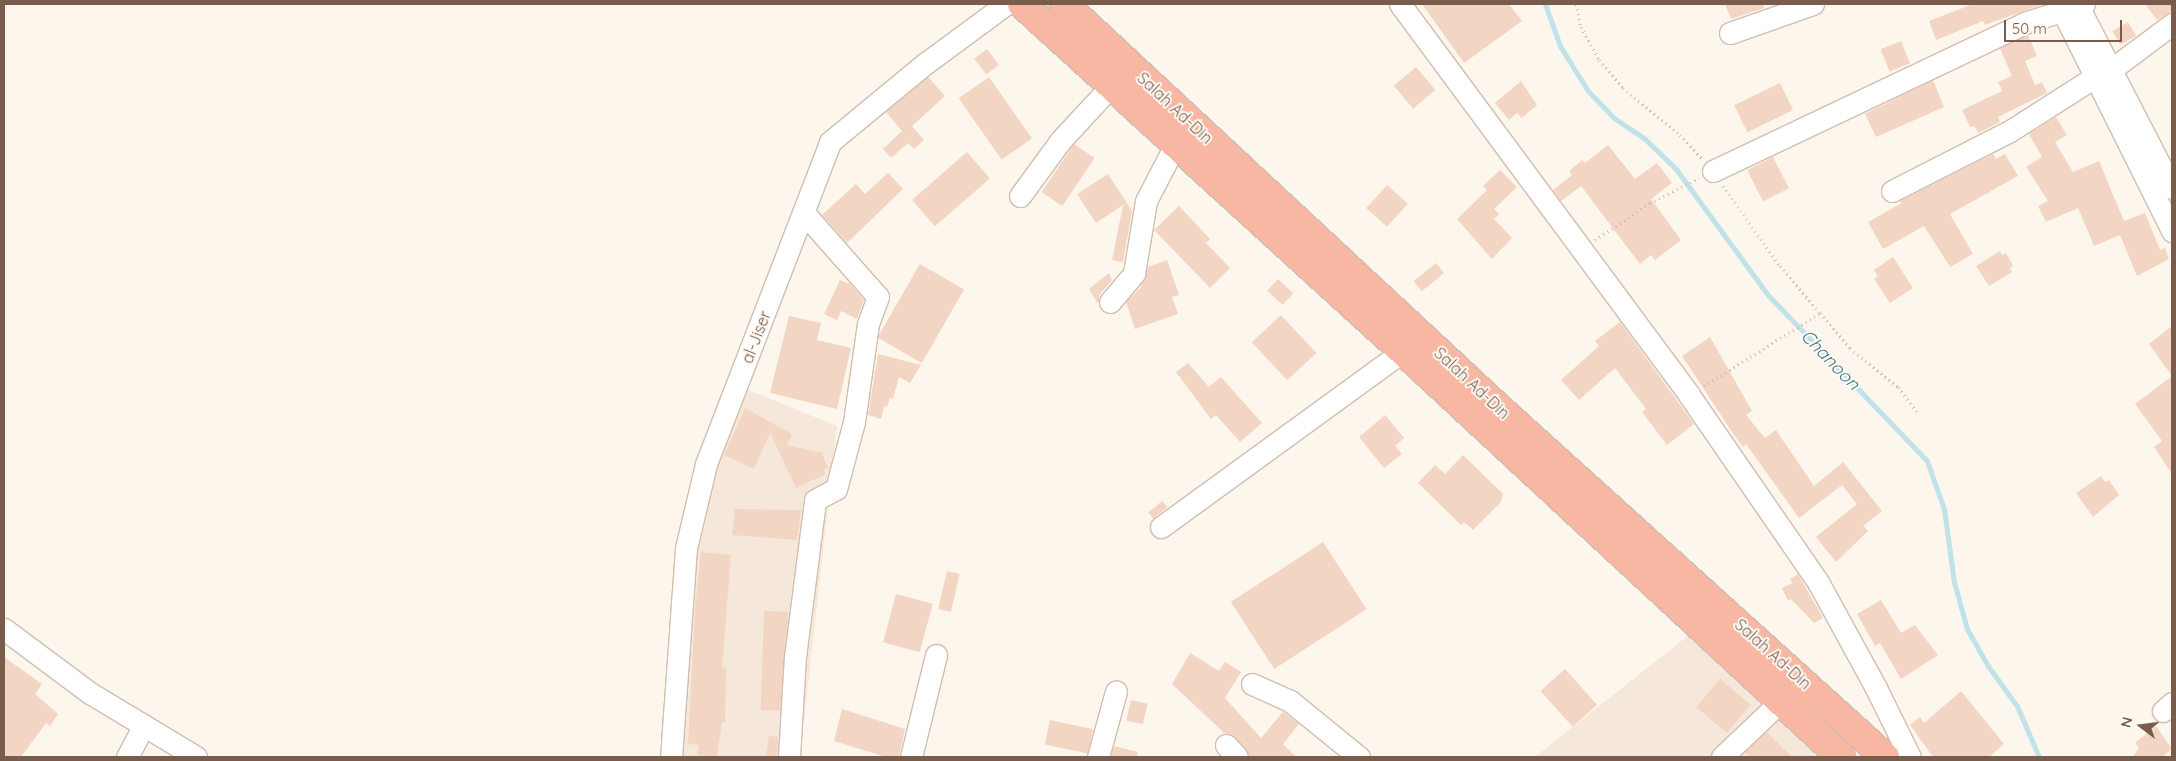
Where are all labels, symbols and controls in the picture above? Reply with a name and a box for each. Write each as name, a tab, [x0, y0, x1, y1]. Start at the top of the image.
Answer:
scale bar	[2006, 10, 2124, 42]
text: 50 m	[2012, 19, 2047, 38]
street label: Salah Ad-Din	[1133, 68, 1217, 148]
street label: al-Jiser	[737, 308, 775, 366]
water label: Chanoon	[1796, 325, 1864, 395]
street label: Salah Ad-Din	[1430, 343, 1514, 423]
street label: Salah Ad-Din	[1731, 615, 1815, 693]
north arrow	[2116, 701, 2166, 751]
text: N	[2116, 715, 2137, 729]

